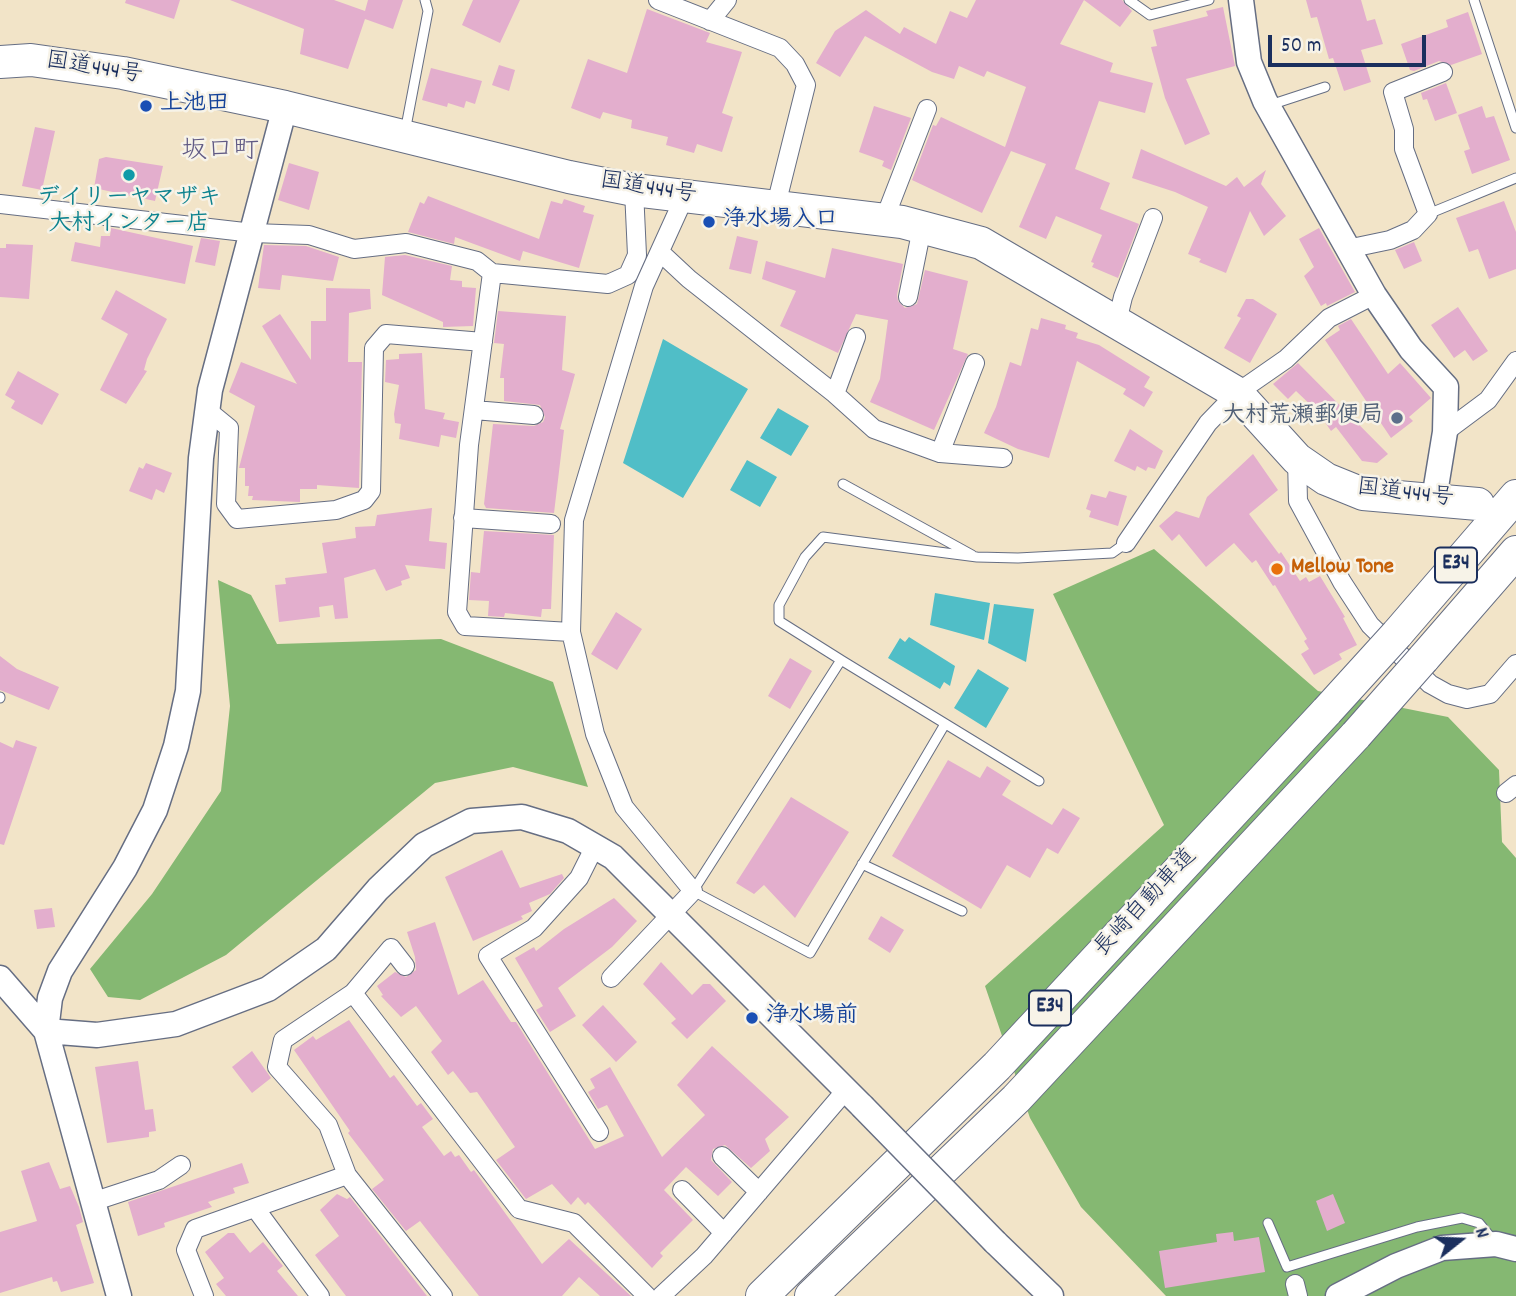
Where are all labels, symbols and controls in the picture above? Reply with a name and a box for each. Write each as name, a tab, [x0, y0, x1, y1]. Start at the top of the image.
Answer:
scale bar	[1271, 21, 1428, 65]
text: 50 m	[1281, 32, 1321, 62]
street label: 国道444号	[44, 49, 144, 91]
place label: 上池田	[160, 92, 229, 120]
marker: 上池田	[138, 98, 154, 114]
district label: 坂口町	[181, 137, 259, 169]
marker: デイリーヤマザキ 大村インター店	[121, 167, 137, 183]
street label: 国道444号	[598, 169, 698, 211]
place label: デイリーヤマザキ 大村インター店	[37, 186, 221, 240]
place label: 浄水場入口	[723, 208, 838, 236]
marker: 浄水場入口	[701, 214, 717, 230]
place label: 大村荒瀬郵便局	[1222, 404, 1383, 432]
marker: 大村荒瀬郵便局	[1389, 410, 1405, 426]
street label: 国道444号	[1355, 475, 1455, 515]
road number: E34	[1435, 548, 1477, 582]
place label: Mellow Tone	[1291, 555, 1394, 583]
marker: Mellow Tone	[1269, 561, 1285, 577]
street label: 長崎自動車道	[1090, 844, 1204, 964]
road number: E34	[1029, 990, 1071, 1026]
place label: 浄水場前	[766, 1004, 858, 1032]
marker: 浄水場前	[744, 1010, 760, 1026]
north arrow	[1425, 1205, 1495, 1275]
text: N	[1466, 1225, 1495, 1242]

